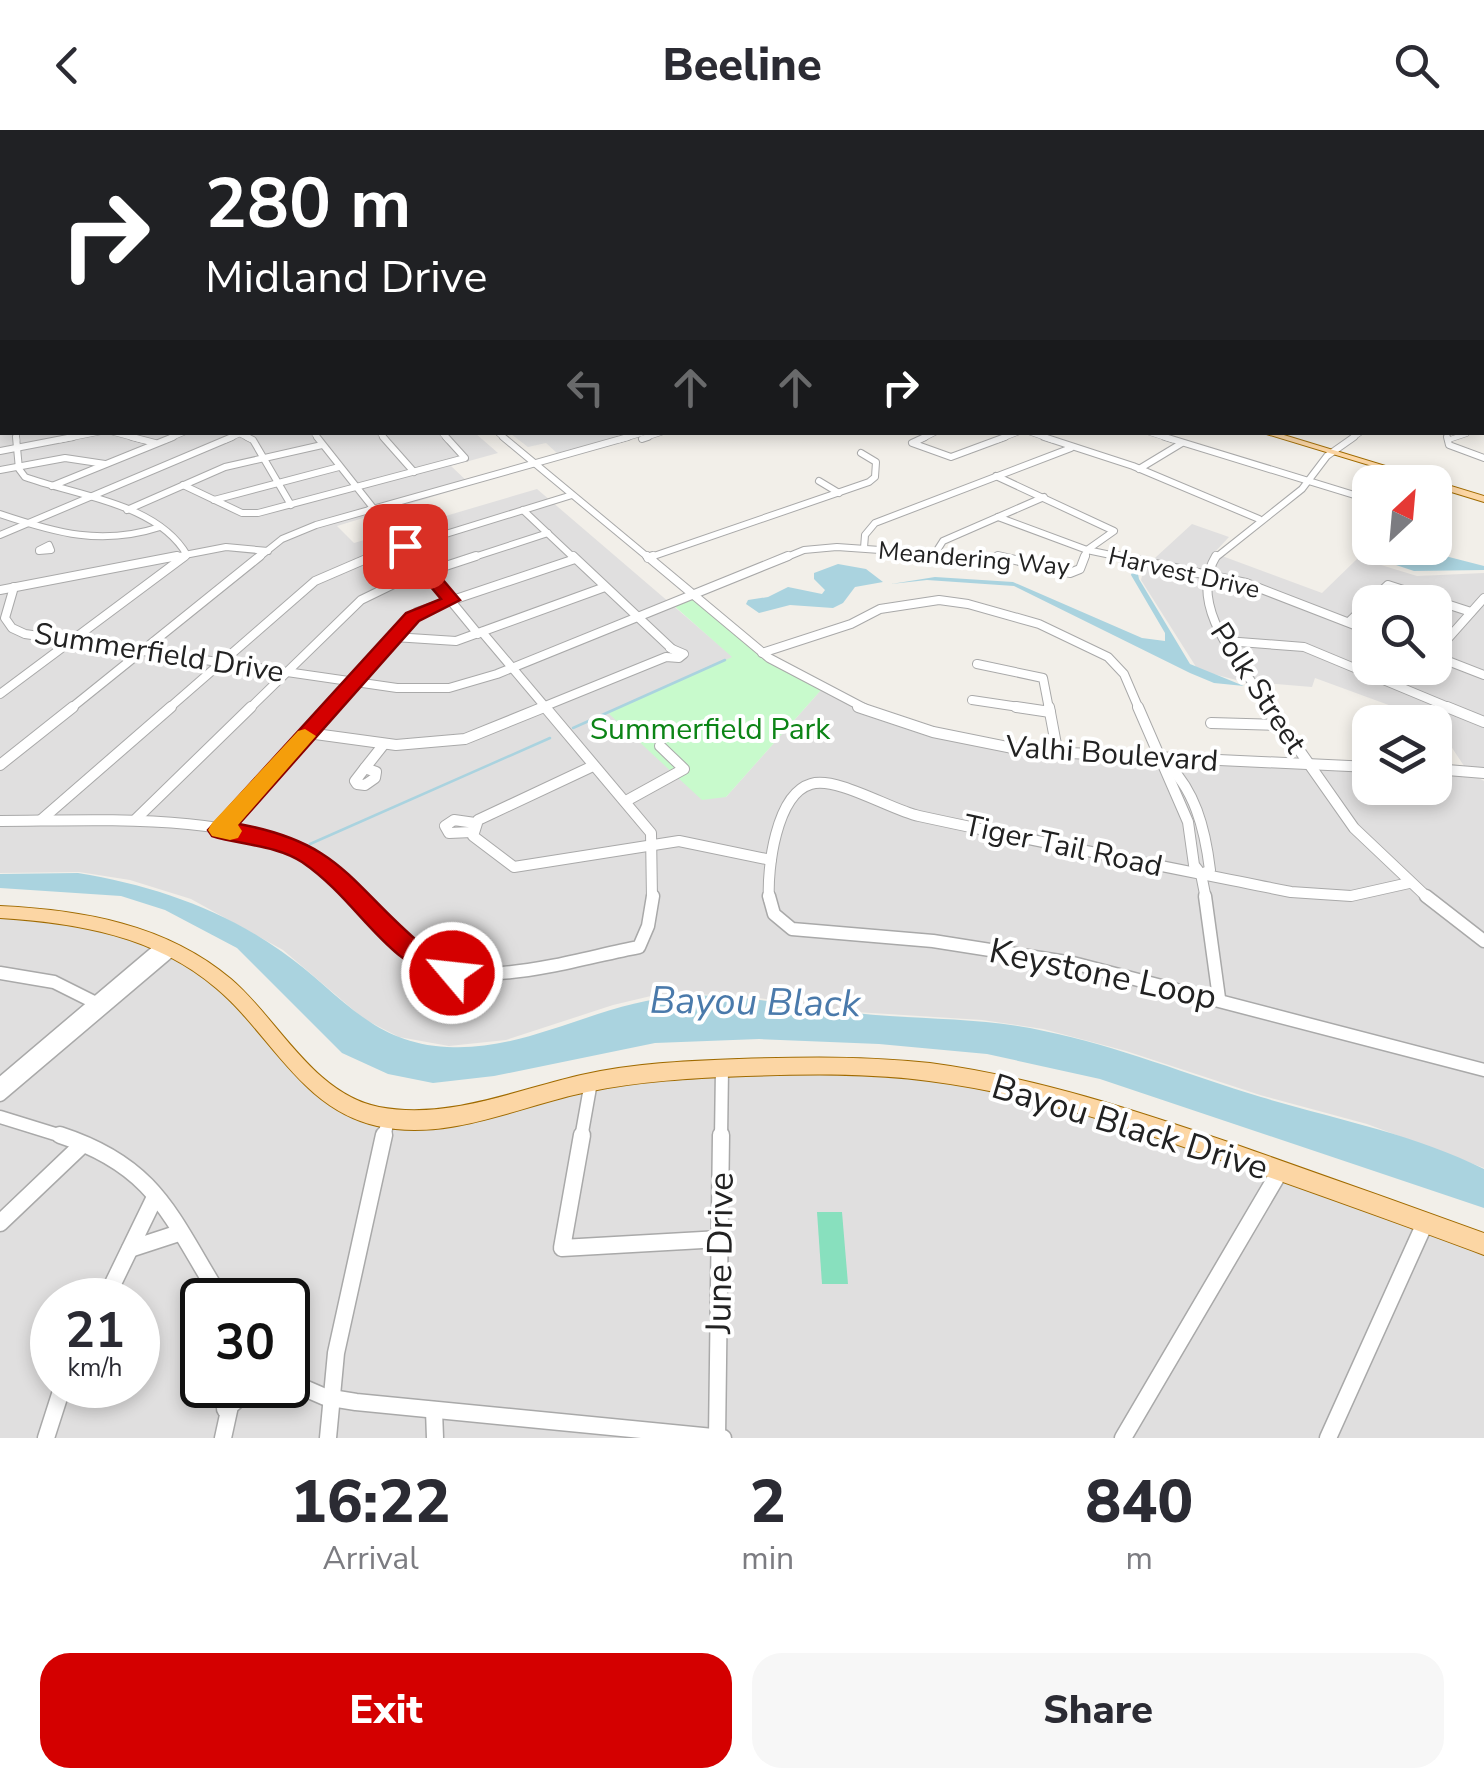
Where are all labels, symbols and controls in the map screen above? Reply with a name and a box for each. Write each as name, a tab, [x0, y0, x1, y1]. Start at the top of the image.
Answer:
text: Beeline	[662, 35, 822, 96]
icon: back	[40, 38, 95, 93]
icon: search	[1389, 38, 1444, 93]
text: 280 m	[205, 156, 411, 252]
icon: right	[40, 170, 170, 300]
text: Midland Drive	[205, 247, 487, 308]
icon: left	[558, 360, 613, 415]
icon: ahead	[663, 360, 718, 415]
icon: ahead	[768, 360, 823, 415]
icon: right	[873, 360, 928, 415]
north arrow	[1352, 465, 1452, 565]
map controls	[1352, 465, 1452, 805]
pin	[363, 504, 448, 589]
icon: arrive	[378, 519, 433, 574]
street label: Meandering Way	[877, 534, 1071, 584]
street label: Harvest Drive	[1105, 539, 1263, 607]
button: search	[1352, 585, 1452, 685]
street label: Summerfield Drive	[31, 613, 287, 693]
street label: Polk Street	[1200, 615, 1316, 762]
button: layers	[1352, 705, 1452, 805]
park label: Summerfield Park	[590, 709, 831, 750]
street label: Valhi Boulevard	[1003, 726, 1220, 782]
street label: Tiger Tail Road	[960, 805, 1166, 887]
position arrow	[400, 921, 504, 1025]
street label: Keystone Loop	[985, 927, 1221, 1021]
water label: Bayou Black	[649, 975, 862, 1029]
street label: Bayou Black Drive	[986, 1063, 1274, 1191]
street label: June Drive	[695, 1172, 745, 1335]
speed limit sign: 30	[180, 1278, 310, 1408]
text: 21	[65, 1296, 125, 1365]
text: km/h	[67, 1351, 123, 1385]
text: 16:22	[291, 1461, 450, 1543]
text: 2	[750, 1461, 786, 1543]
text: 840	[1085, 1461, 1193, 1543]
text: Arrival	[323, 1537, 419, 1580]
text: min	[741, 1537, 794, 1580]
text: m	[1125, 1537, 1153, 1580]
button: Exit	[40, 1653, 732, 1768]
button: Share	[752, 1653, 1444, 1768]

